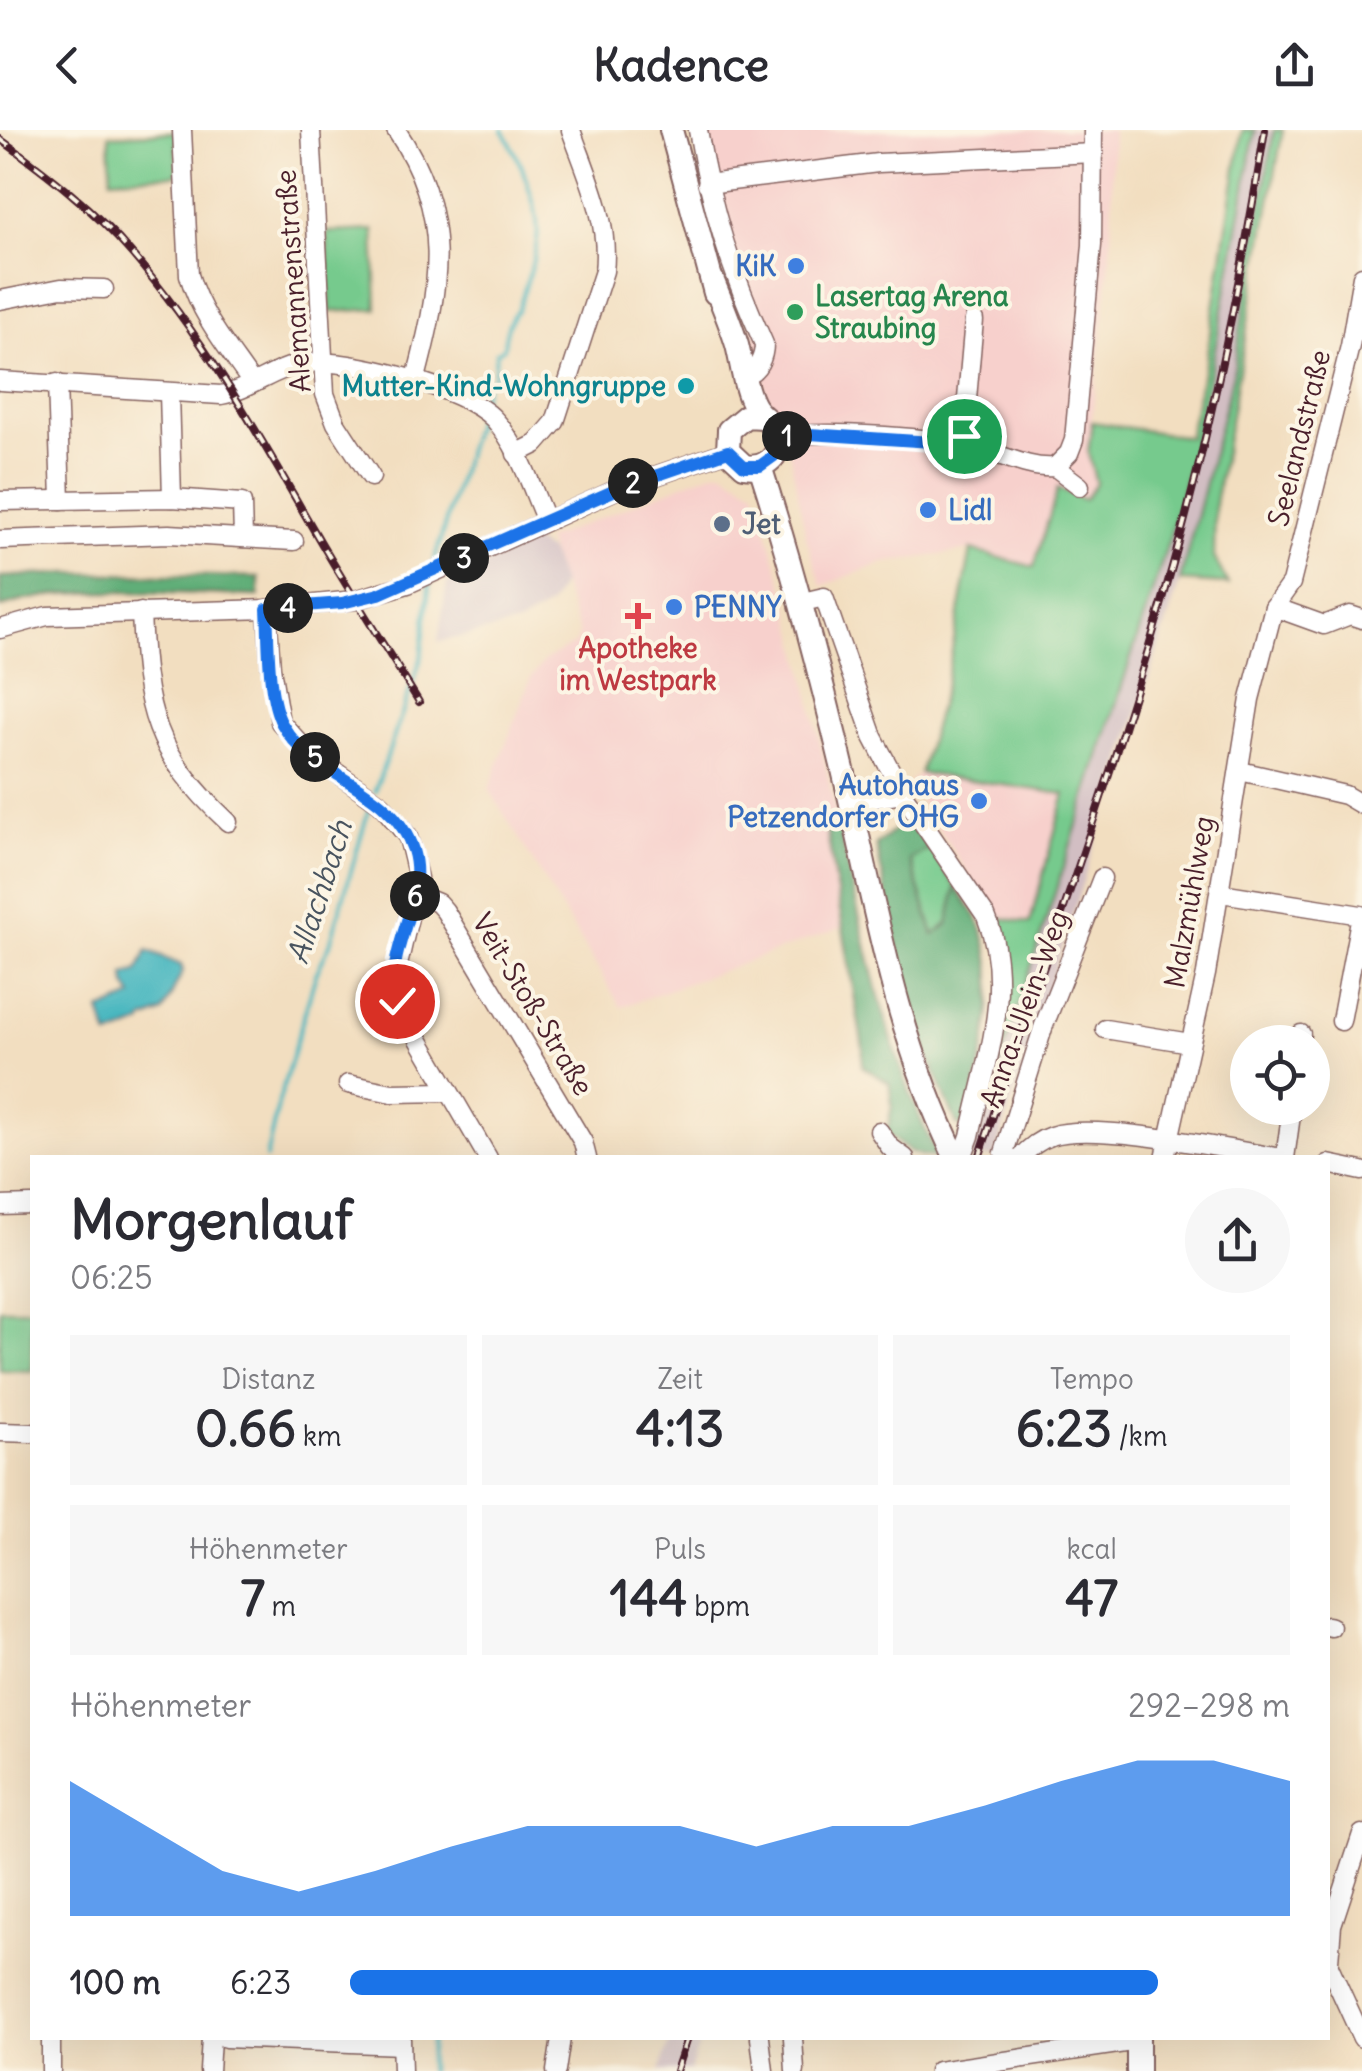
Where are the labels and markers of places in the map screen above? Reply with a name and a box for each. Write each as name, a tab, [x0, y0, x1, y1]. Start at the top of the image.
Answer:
place label: KiK	[735, 248, 777, 284]
marker: KiK	[785, 255, 807, 277]
place label: Lasertag Arena Straubing	[815, 278, 1009, 346]
marker: Lasertag Arena Straubing	[784, 301, 806, 323]
place label: Mutter-Kind-Wohngruppe	[342, 368, 666, 404]
marker: Mutter-Kind-Wohngruppe	[675, 375, 697, 397]
pin	[922, 394, 1007, 479]
pin: 1	[762, 411, 812, 461]
pin: 2	[608, 458, 658, 508]
place label: Lidl	[948, 492, 992, 528]
marker: Lidl	[917, 499, 939, 521]
place label: Jet	[742, 506, 781, 542]
marker: Jet	[711, 513, 733, 535]
pin: 3	[439, 533, 489, 583]
pin: 4	[263, 583, 313, 633]
place label: PENNY	[694, 589, 782, 625]
marker: PENNY	[663, 596, 685, 618]
marker: Apotheke im Westpark	[627, 605, 649, 627]
place label: Apotheke im Westpark	[560, 630, 716, 698]
pin: 5	[290, 732, 340, 782]
place label: Autohaus Petzendorfer OHG	[727, 767, 959, 835]
marker: Autohaus Petzendorfer OHG	[968, 790, 990, 812]
pin: 6	[390, 871, 440, 921]
pin	[355, 959, 440, 1044]

